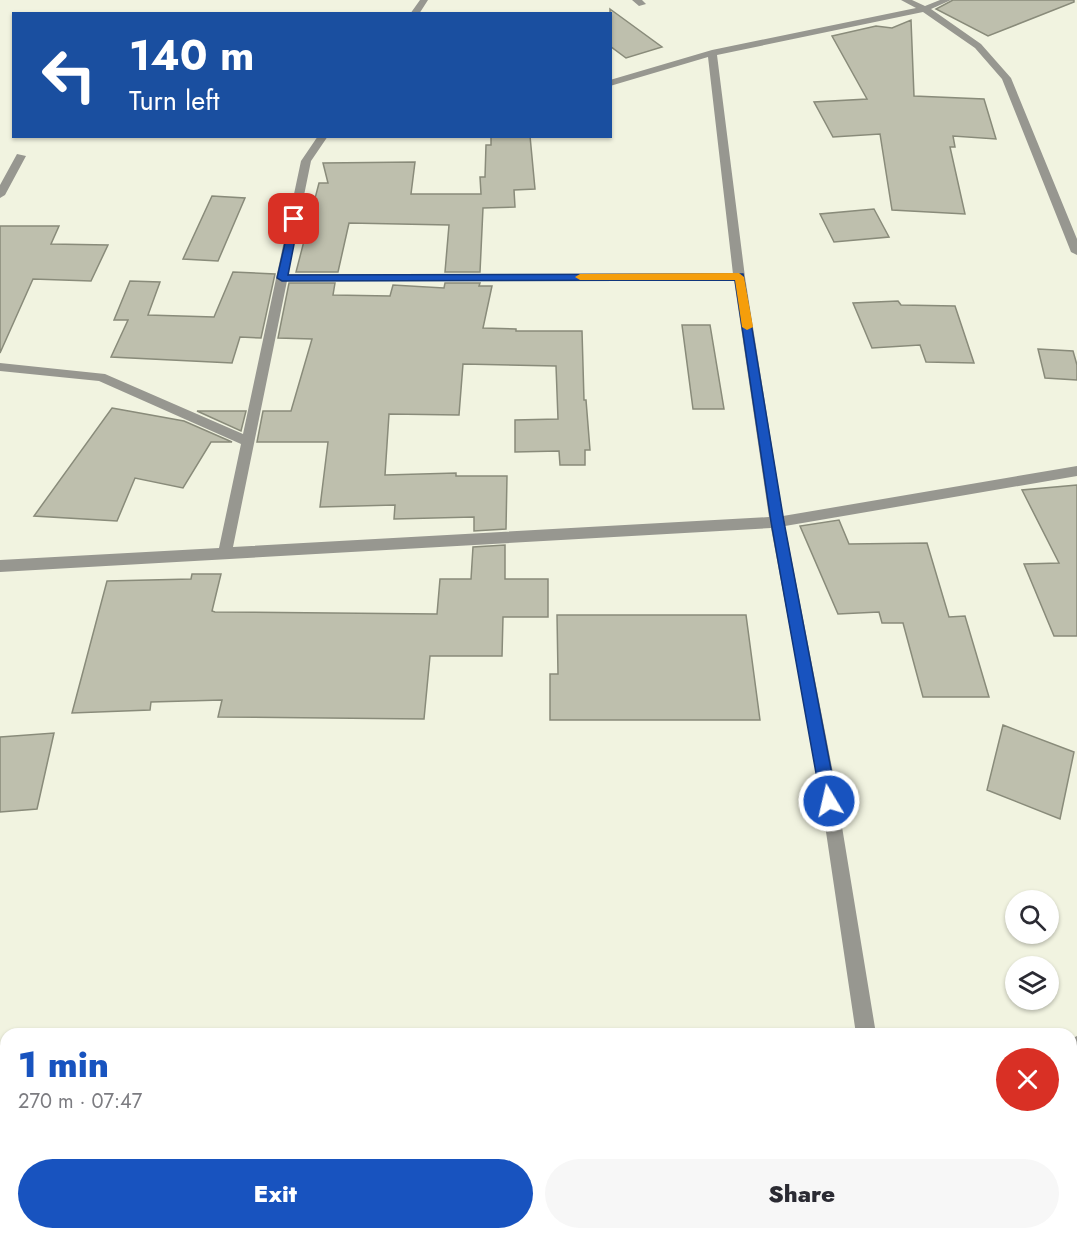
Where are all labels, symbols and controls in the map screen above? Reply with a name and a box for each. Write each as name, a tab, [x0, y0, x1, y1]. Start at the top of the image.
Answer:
text: 140 m	[129, 25, 255, 86]
icon: left	[30, 36, 108, 114]
text: Turn left	[129, 81, 219, 120]
pin	[268, 193, 319, 244]
icon: arrive	[277, 202, 310, 235]
position arrow	[797, 769, 861, 833]
map controls	[1005, 890, 1059, 1010]
button: search	[1005, 890, 1059, 944]
button: layers	[1005, 956, 1059, 1010]
text: 1 min	[18, 1038, 109, 1090]
button: close	[996, 1048, 1059, 1111]
text: 270 m · 07:47	[18, 1087, 142, 1116]
button: Exit	[18, 1159, 533, 1228]
button: Share	[545, 1159, 1059, 1228]

